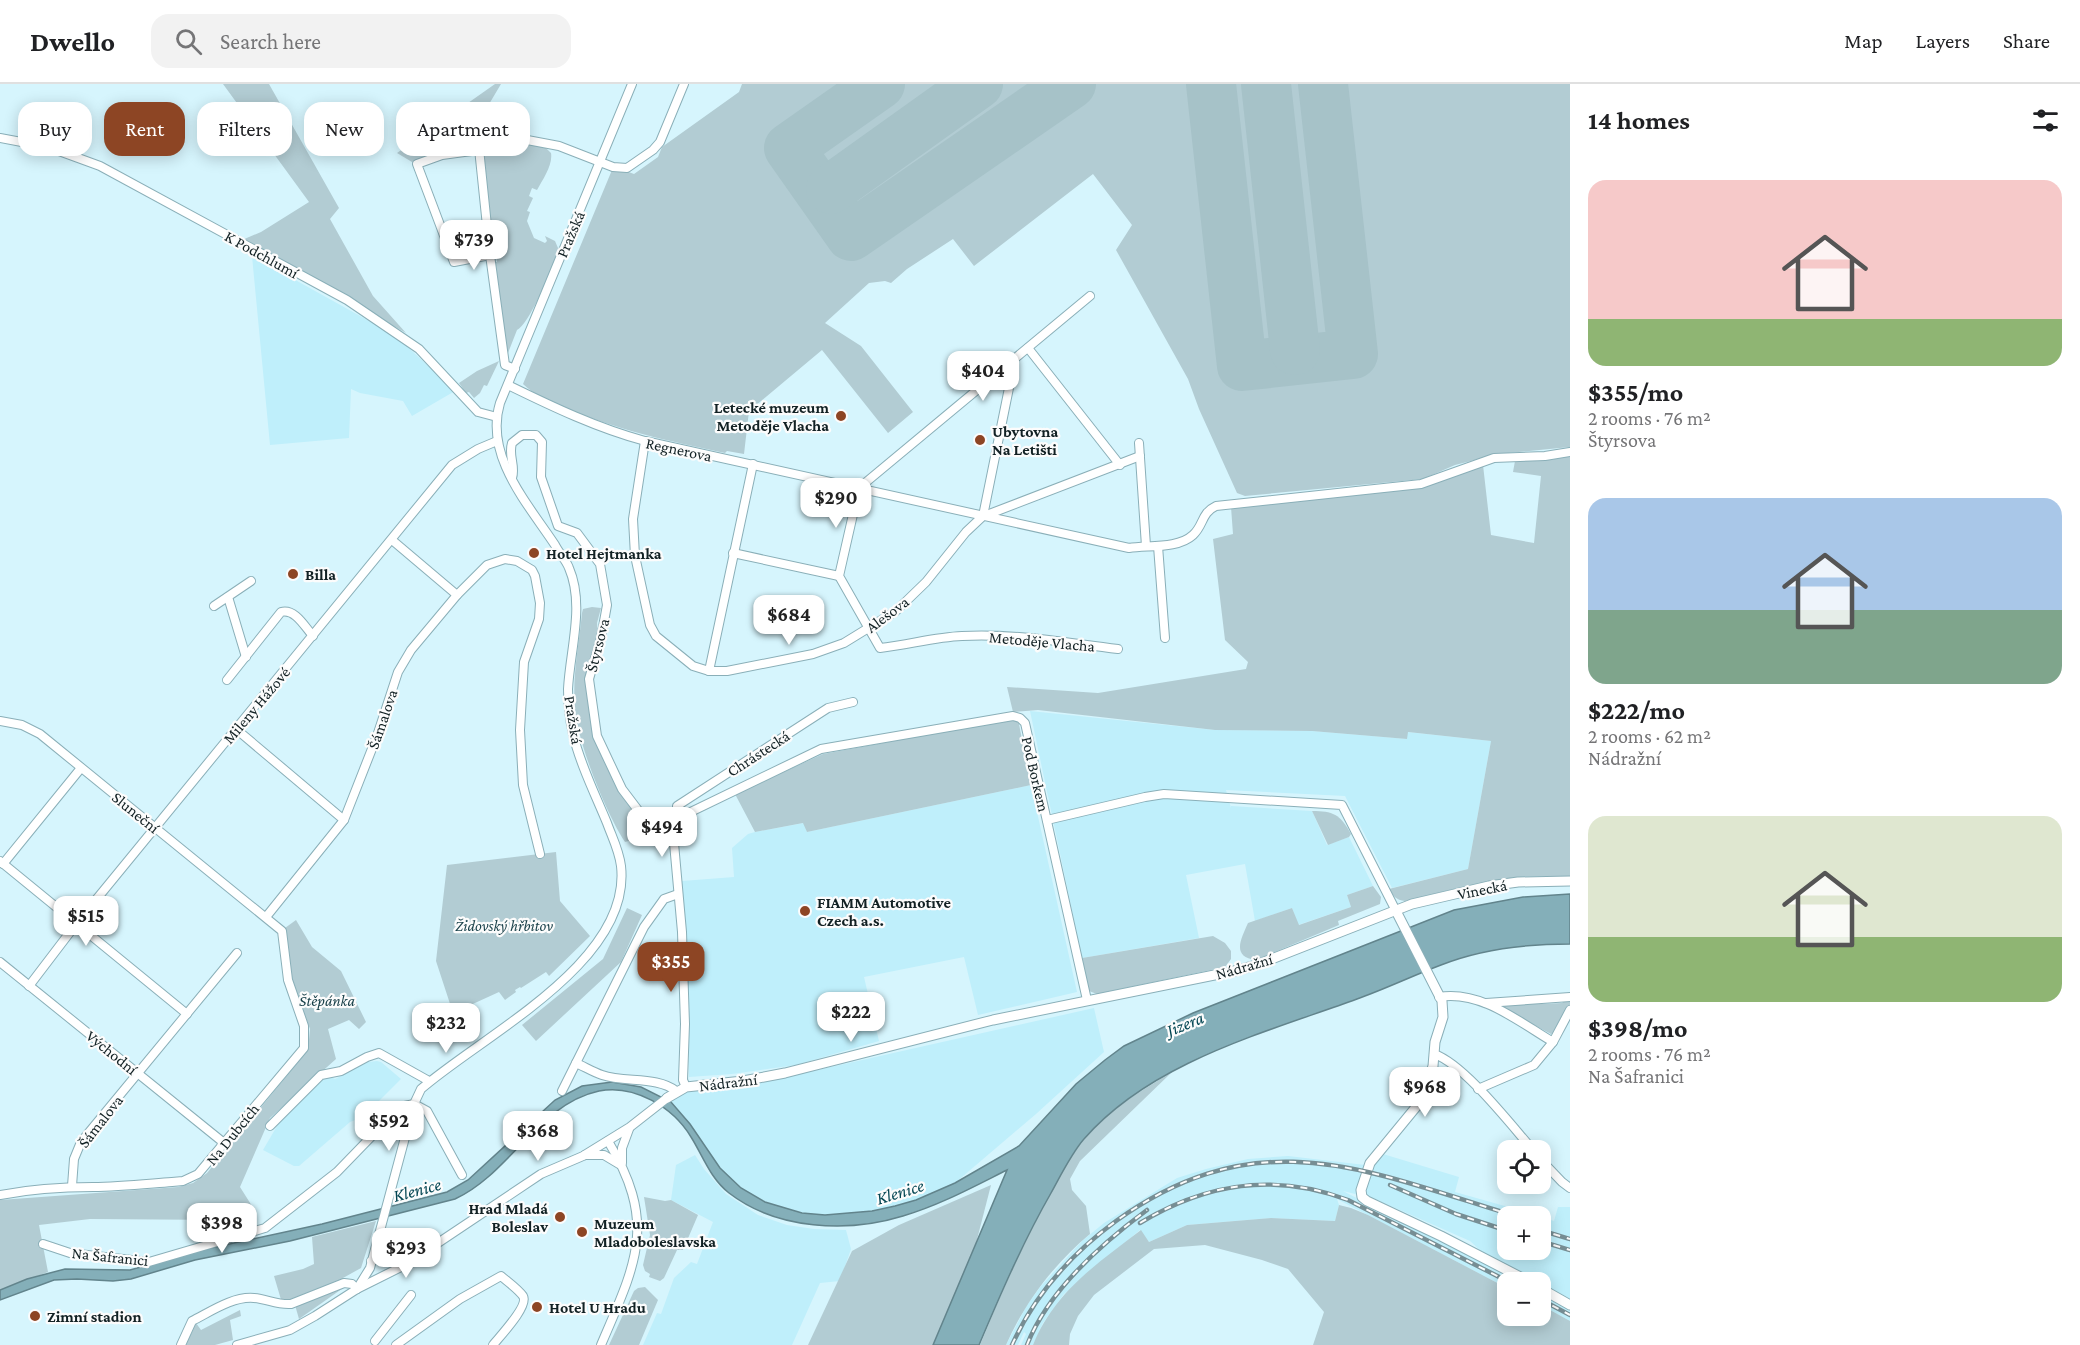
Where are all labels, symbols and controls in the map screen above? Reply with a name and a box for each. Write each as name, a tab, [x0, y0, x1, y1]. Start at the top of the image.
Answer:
search box	[151, 14, 571, 68]
icon: search	[172, 25, 205, 58]
text: Dwello	[30, 26, 115, 57]
text: Search here	[220, 29, 321, 54]
text: Map	[1844, 29, 1883, 53]
text: Layers	[1916, 29, 1970, 53]
text: Share	[2003, 29, 2050, 53]
chip: Buy	[18, 102, 92, 156]
chip: Rent	[104, 102, 185, 156]
chip: Filters	[197, 102, 292, 156]
chip: New	[304, 102, 384, 156]
chip: Apartment	[396, 102, 530, 156]
icon: filters	[2029, 104, 2062, 137]
text: 14 homes	[1588, 106, 1690, 135]
street label: Pražská	[553, 208, 588, 260]
icon: home	[1771, 219, 1879, 327]
pin: $739	[438, 220, 510, 271]
street label: K Podchlumí	[222, 227, 302, 282]
text: $739	[454, 228, 494, 250]
pin: $404	[947, 351, 1019, 402]
text: $404	[961, 359, 1005, 381]
text: $355/mo	[1588, 378, 1683, 407]
place label: Letecké muzeum Metoděje Vlacha	[714, 399, 829, 435]
text: 2 rooms · 76 m²	[1588, 407, 1711, 429]
marker: Letecké muzeum Metoděje Vlacha	[834, 409, 848, 423]
place label: Ubytovna Na Letišti	[992, 423, 1058, 458]
text: Štyrsova	[1588, 429, 1656, 451]
marker: Ubytovna Na Letišti	[973, 433, 987, 447]
street label: Regnerova	[644, 434, 714, 466]
pin: $290	[800, 478, 872, 529]
text: $290	[814, 486, 858, 508]
icon: home	[1771, 537, 1879, 645]
place label: Hotel Hejtmanka	[546, 545, 662, 563]
marker: Hotel Hejtmanka	[527, 546, 541, 560]
place label: Billa	[305, 566, 336, 583]
marker: Billa	[286, 567, 300, 581]
street label: Alešova	[863, 592, 913, 636]
pin: $684	[753, 595, 825, 646]
text: $684	[767, 603, 811, 625]
street label: Štyrsova	[583, 616, 613, 674]
street label: Metoděje Vlacha	[988, 628, 1096, 656]
street label: Mileny Hážové	[219, 664, 294, 748]
street label: Šámalova	[364, 687, 401, 751]
street label: Pražská	[561, 695, 586, 746]
text: $222/mo	[1588, 696, 1685, 725]
text: 2 rooms · 62 m²	[1588, 725, 1711, 747]
street label: Chrástecká	[724, 727, 793, 780]
street label: Pod Borkem	[1019, 735, 1052, 814]
text: Nádražní	[1588, 747, 1661, 769]
street label: Sluneční	[109, 788, 163, 837]
pin: $494	[626, 807, 698, 858]
text: $494	[641, 815, 683, 837]
icon: home	[1771, 855, 1879, 963]
street label: Vinecká	[1456, 876, 1509, 903]
place label: FIAMM Automotive Czech a.s.	[817, 894, 951, 929]
pin: $515	[50, 896, 122, 947]
text: $515	[68, 904, 105, 926]
marker: FIAMM Automotive Czech a.s.	[798, 904, 812, 918]
park label: Židovský hřbitov	[455, 917, 553, 935]
pin: $355	[635, 942, 707, 993]
text: $355	[651, 950, 691, 972]
street label: Nádražní	[1214, 950, 1275, 983]
park label: Štěpánka	[299, 992, 355, 1010]
pin: $222	[815, 992, 887, 1043]
text: $222	[831, 1000, 871, 1022]
pin: $232	[410, 1003, 482, 1054]
water label: Jizera	[1161, 1007, 1207, 1042]
text: $232	[426, 1011, 466, 1033]
text: $398/mo	[1588, 1014, 1688, 1043]
street label: Východní	[82, 1027, 141, 1079]
text: 2 rooms · 76 m²	[1588, 1043, 1711, 1065]
text: Na Šafranici	[1588, 1065, 1684, 1087]
pin: $968	[1389, 1067, 1461, 1118]
street label: Nádražní	[698, 1070, 759, 1095]
text: $968	[1403, 1075, 1447, 1097]
street label: Šámalova	[75, 1091, 127, 1151]
street label: Na Dubcích	[202, 1100, 263, 1168]
pin: $592	[353, 1101, 425, 1152]
text: $592	[369, 1109, 409, 1131]
pin: $368	[502, 1111, 574, 1162]
text: $368	[517, 1119, 559, 1141]
map controls	[1497, 1140, 1551, 1326]
button: locate	[1497, 1140, 1551, 1194]
water label: Klenice	[391, 1174, 443, 1206]
water label: Klenice	[874, 1175, 926, 1209]
place label: Hrad Mladá Boleslav	[468, 1200, 548, 1235]
pin: $398	[186, 1203, 258, 1254]
button: +	[1497, 1206, 1551, 1260]
marker: Hrad Mladá Boleslav	[553, 1210, 567, 1224]
text: $398	[201, 1211, 243, 1233]
place label: Muzeum Mladoboleslavska	[594, 1215, 716, 1250]
marker: Muzeum Mladoboleslavska	[575, 1225, 589, 1239]
pin: $293	[370, 1228, 442, 1279]
text: $293	[386, 1236, 426, 1258]
street label: Na Šafranici	[71, 1244, 149, 1269]
button: −	[1497, 1272, 1551, 1326]
place label: Hotel U Hradu	[549, 1299, 646, 1316]
marker: Hotel U Hradu	[530, 1300, 544, 1314]
place label: Zimní stadion	[47, 1308, 142, 1325]
marker: Zimní stadion	[28, 1309, 42, 1323]

